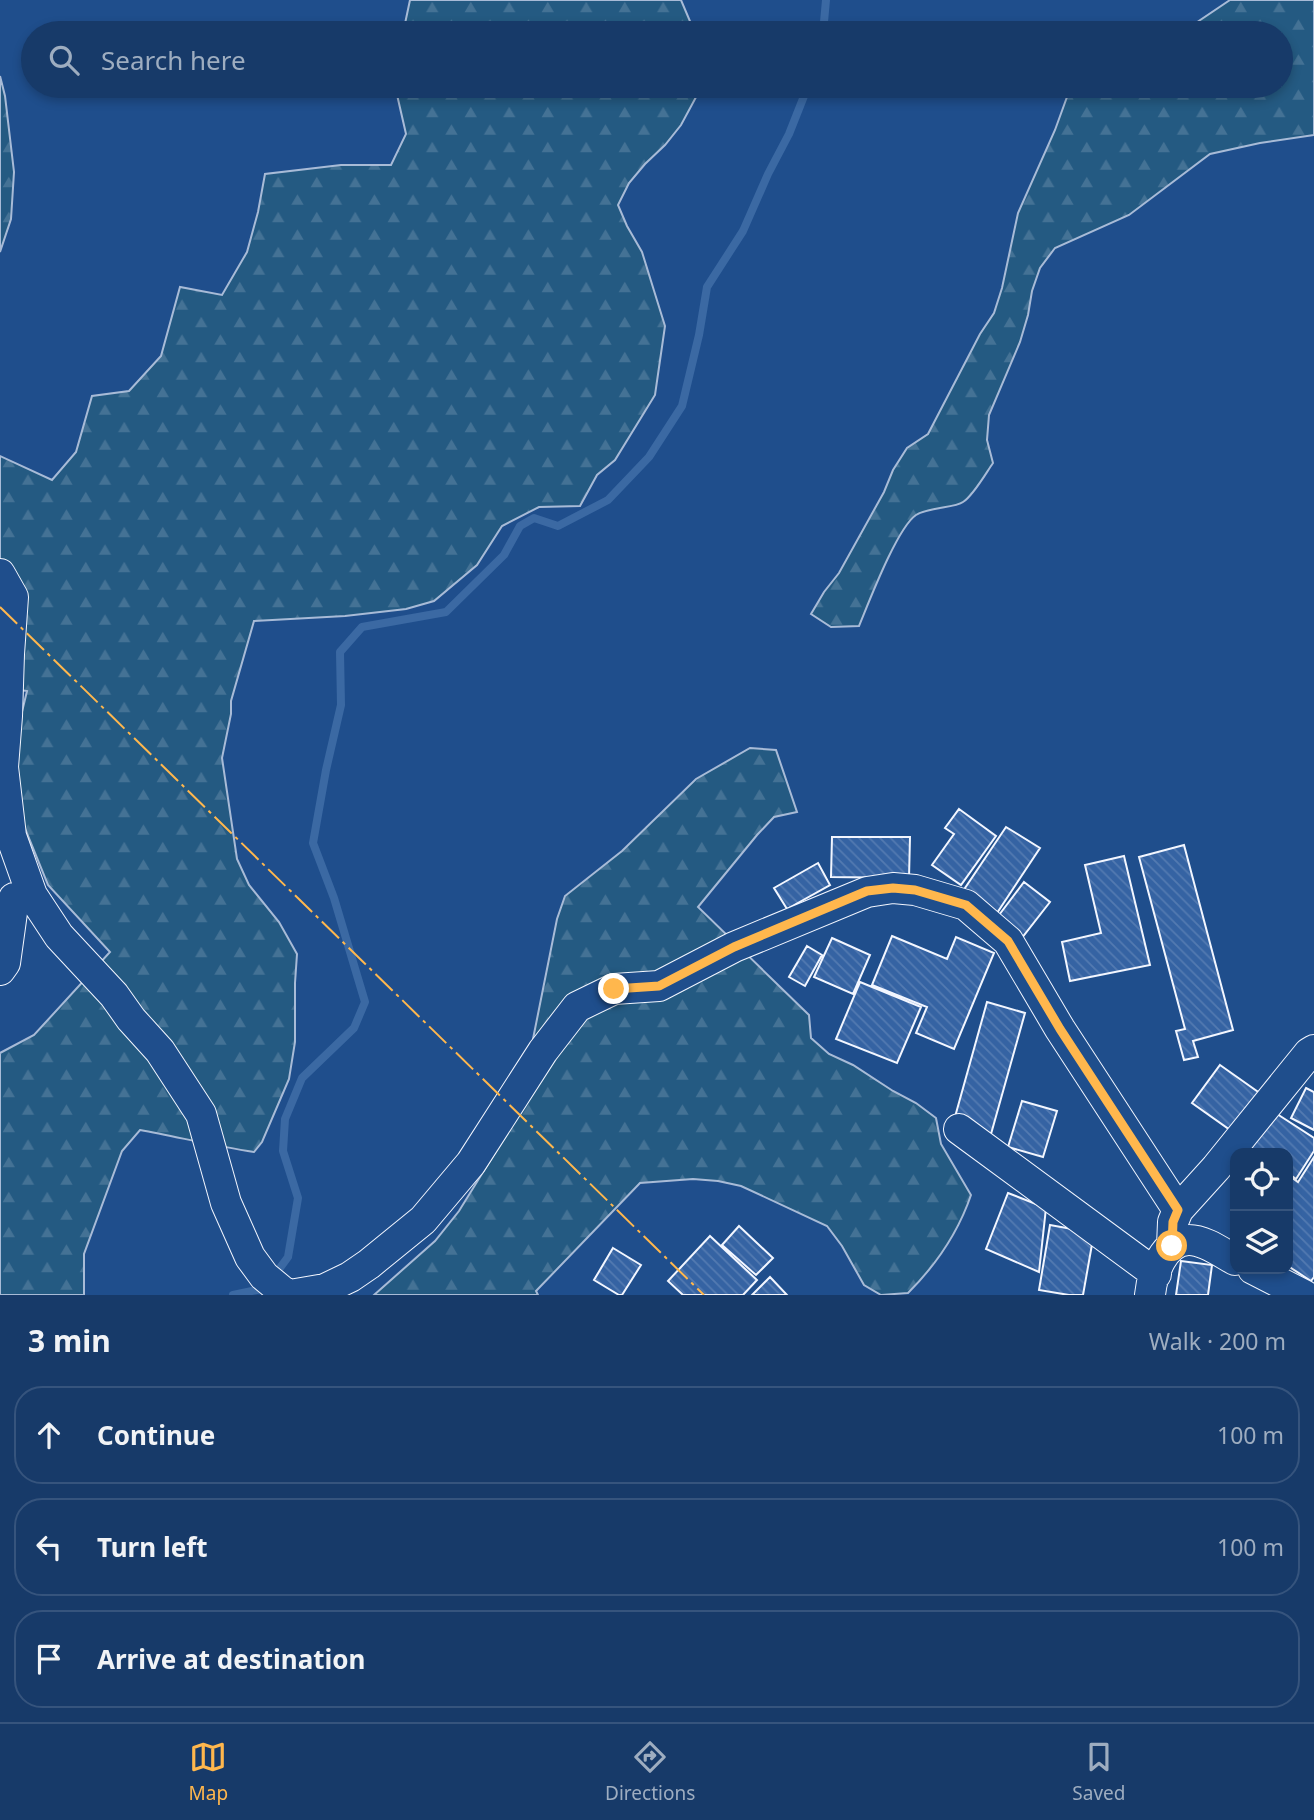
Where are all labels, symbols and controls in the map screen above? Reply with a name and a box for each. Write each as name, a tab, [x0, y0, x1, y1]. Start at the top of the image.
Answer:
search box	[21, 21, 1293, 98]
icon: search	[45, 41, 83, 79]
text: Search here	[101, 42, 246, 78]
route end	[598, 973, 629, 1004]
map controls	[1230, 1148, 1293, 1274]
button: locate	[1230, 1148, 1293, 1211]
button: layers	[1230, 1211, 1293, 1274]
route start	[1156, 1230, 1187, 1261]
text: 3 min	[28, 1320, 111, 1361]
text: Walk · 200 m	[1149, 1325, 1286, 1357]
icon: ahead	[30, 1416, 68, 1454]
text: Continue	[97, 1417, 215, 1453]
text: 100 m	[1217, 1419, 1284, 1451]
icon: left	[30, 1528, 68, 1566]
text: Turn left	[97, 1529, 208, 1565]
text: 100 m	[1217, 1531, 1284, 1563]
icon: arrive	[30, 1640, 68, 1678]
text: Arrive at destination	[97, 1641, 366, 1677]
tab: Map	[189, 1738, 228, 1806]
tab: Directions	[605, 1738, 695, 1806]
tab: Saved	[1072, 1738, 1125, 1806]

